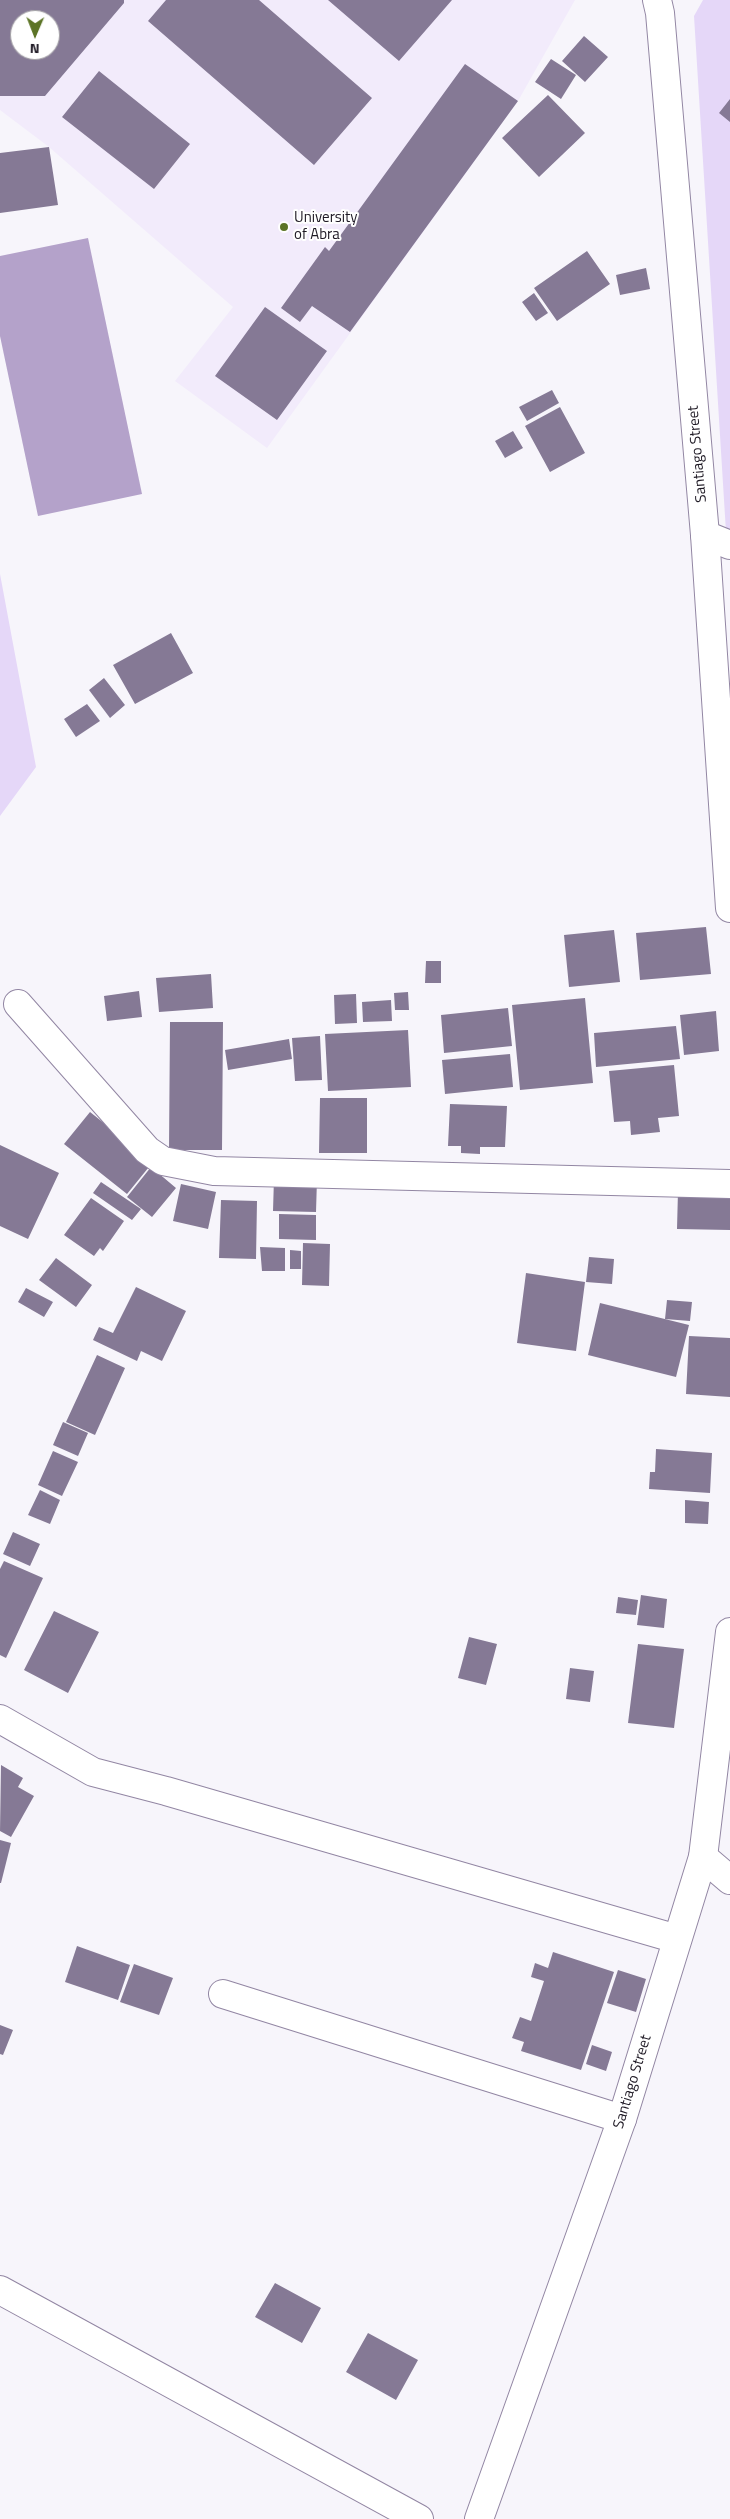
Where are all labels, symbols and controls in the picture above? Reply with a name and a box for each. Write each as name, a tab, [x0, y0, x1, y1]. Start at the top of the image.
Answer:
north arrow	[10, 10, 60, 60]
text: N	[30, 39, 40, 60]
place label: University of Abra	[294, 209, 358, 244]
marker: University of Abra	[278, 221, 290, 233]
street label: Santiago Street	[685, 405, 711, 503]
street label: Santiago Street	[610, 2033, 656, 2131]

